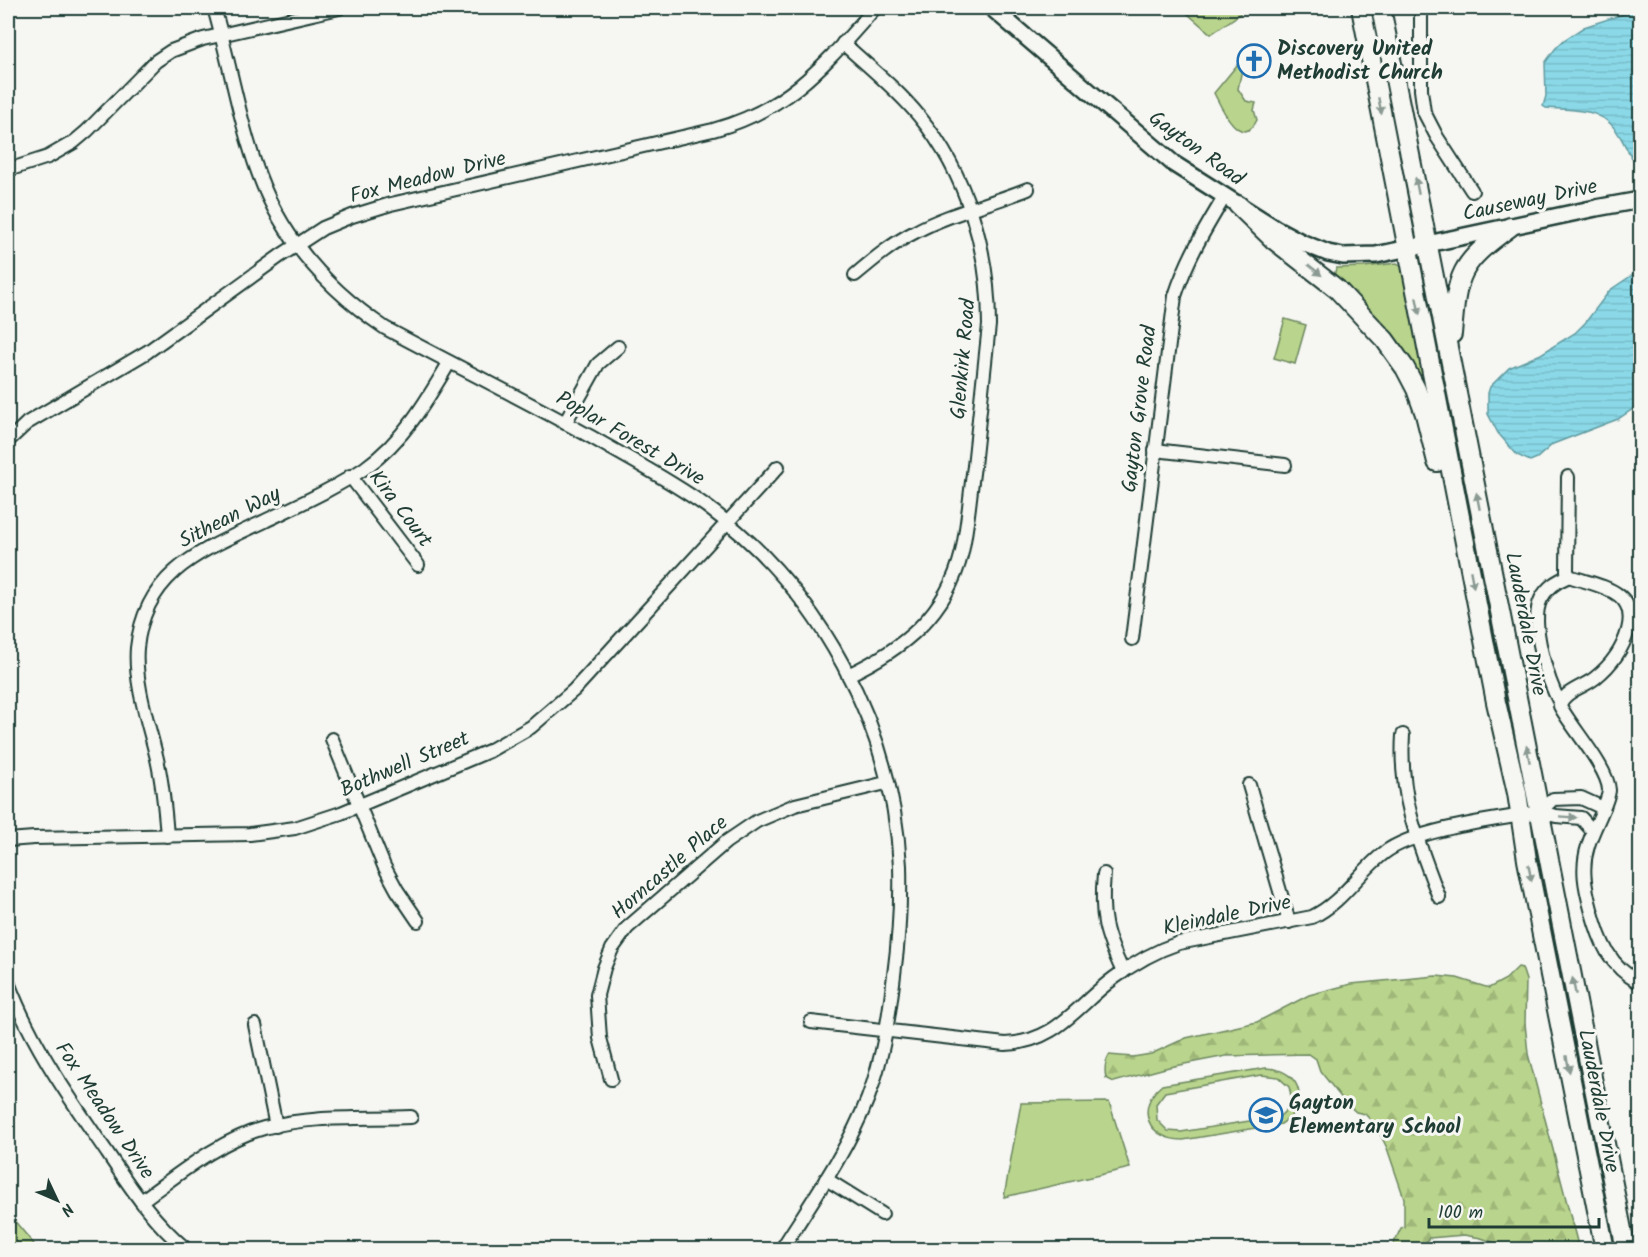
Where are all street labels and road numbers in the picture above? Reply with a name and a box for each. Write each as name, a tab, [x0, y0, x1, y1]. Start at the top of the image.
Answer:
street label: Gayton Road	[1141, 103, 1251, 196]
street label: Fox Meadow Drive	[346, 142, 510, 213]
street label: Causeway Drive	[1460, 171, 1601, 231]
street label: Glenkirk Road	[942, 297, 986, 421]
street label: Gayton Grove Road	[1113, 323, 1167, 494]
street label: Poplar Forest Drive	[549, 383, 711, 495]
street label: Kira Court	[360, 463, 441, 556]
street label: Sithean Way	[173, 478, 287, 558]
street label: Lauderdale Drive	[1495, 549, 1555, 699]
street label: Bothwell Street	[335, 723, 476, 807]
street label: Horncastle Place	[604, 807, 736, 928]
street label: Kleindale Drive	[1160, 886, 1295, 946]
street label: Lauderdale Drive	[1568, 1026, 1628, 1176]
street label: Fox Meadow Drive	[46, 1035, 163, 1187]

